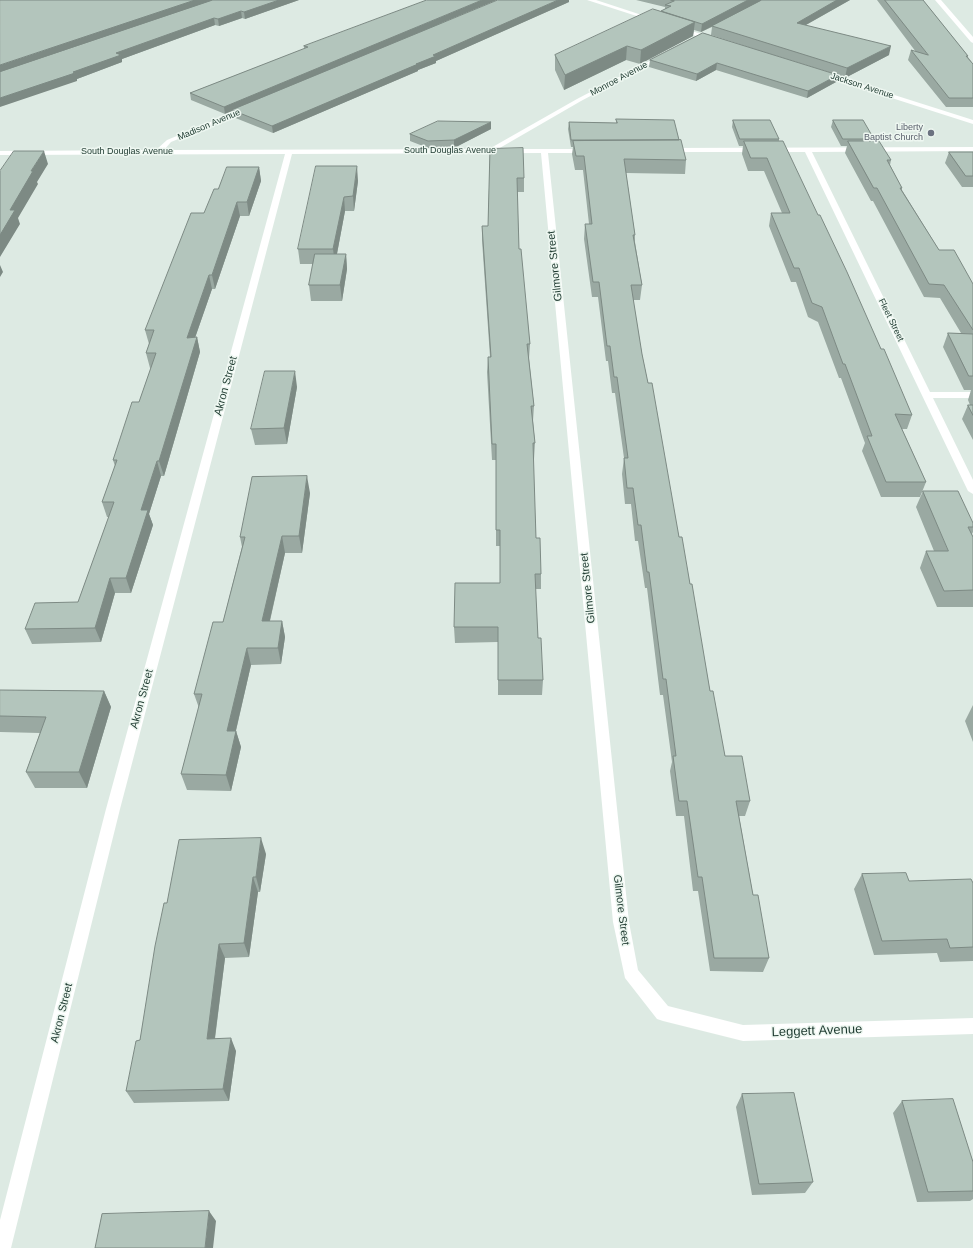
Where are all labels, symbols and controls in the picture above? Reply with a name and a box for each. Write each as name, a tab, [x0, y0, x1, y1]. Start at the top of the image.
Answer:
street label: Monroe Avenue	[588, 59, 650, 99]
street label: Jackson Avenue	[829, 71, 895, 101]
street label: Madison Avenue	[176, 107, 242, 143]
place label: Liberty Baptist Church	[864, 123, 923, 144]
marker: Liberty Baptist Church	[926, 128, 936, 138]
street label: South Douglas Avenue	[404, 146, 496, 156]
street label: South Douglas Avenue	[81, 147, 173, 157]
street label: Gilmore Street	[545, 230, 565, 302]
street label: Fleet Street	[876, 297, 906, 343]
street label: Akron Street	[212, 355, 240, 417]
street label: Gilmore Street	[578, 552, 598, 624]
street label: Akron Street	[128, 668, 156, 730]
street label: Gilmore Street	[610, 874, 632, 946]
street label: Akron Street	[48, 982, 76, 1044]
street label: Leggett Avenue	[771, 1022, 863, 1040]

